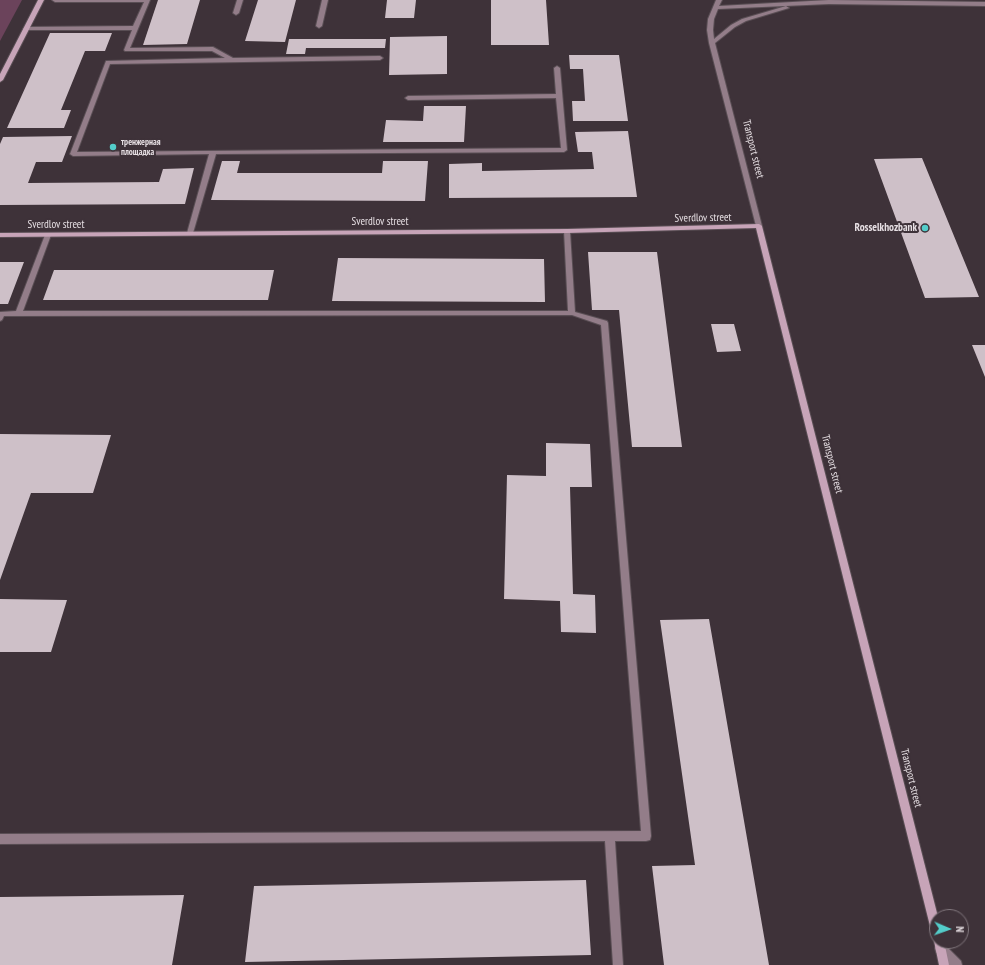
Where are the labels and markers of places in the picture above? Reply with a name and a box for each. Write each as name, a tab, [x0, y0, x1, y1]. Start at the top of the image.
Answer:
place label: тренжерная площадка	[121, 137, 160, 158]
marker: тренжерная площадка	[108, 142, 118, 152]
place label: Rosselkhozbank	[855, 221, 917, 235]
marker: Rosselkhozbank	[920, 223, 930, 233]

